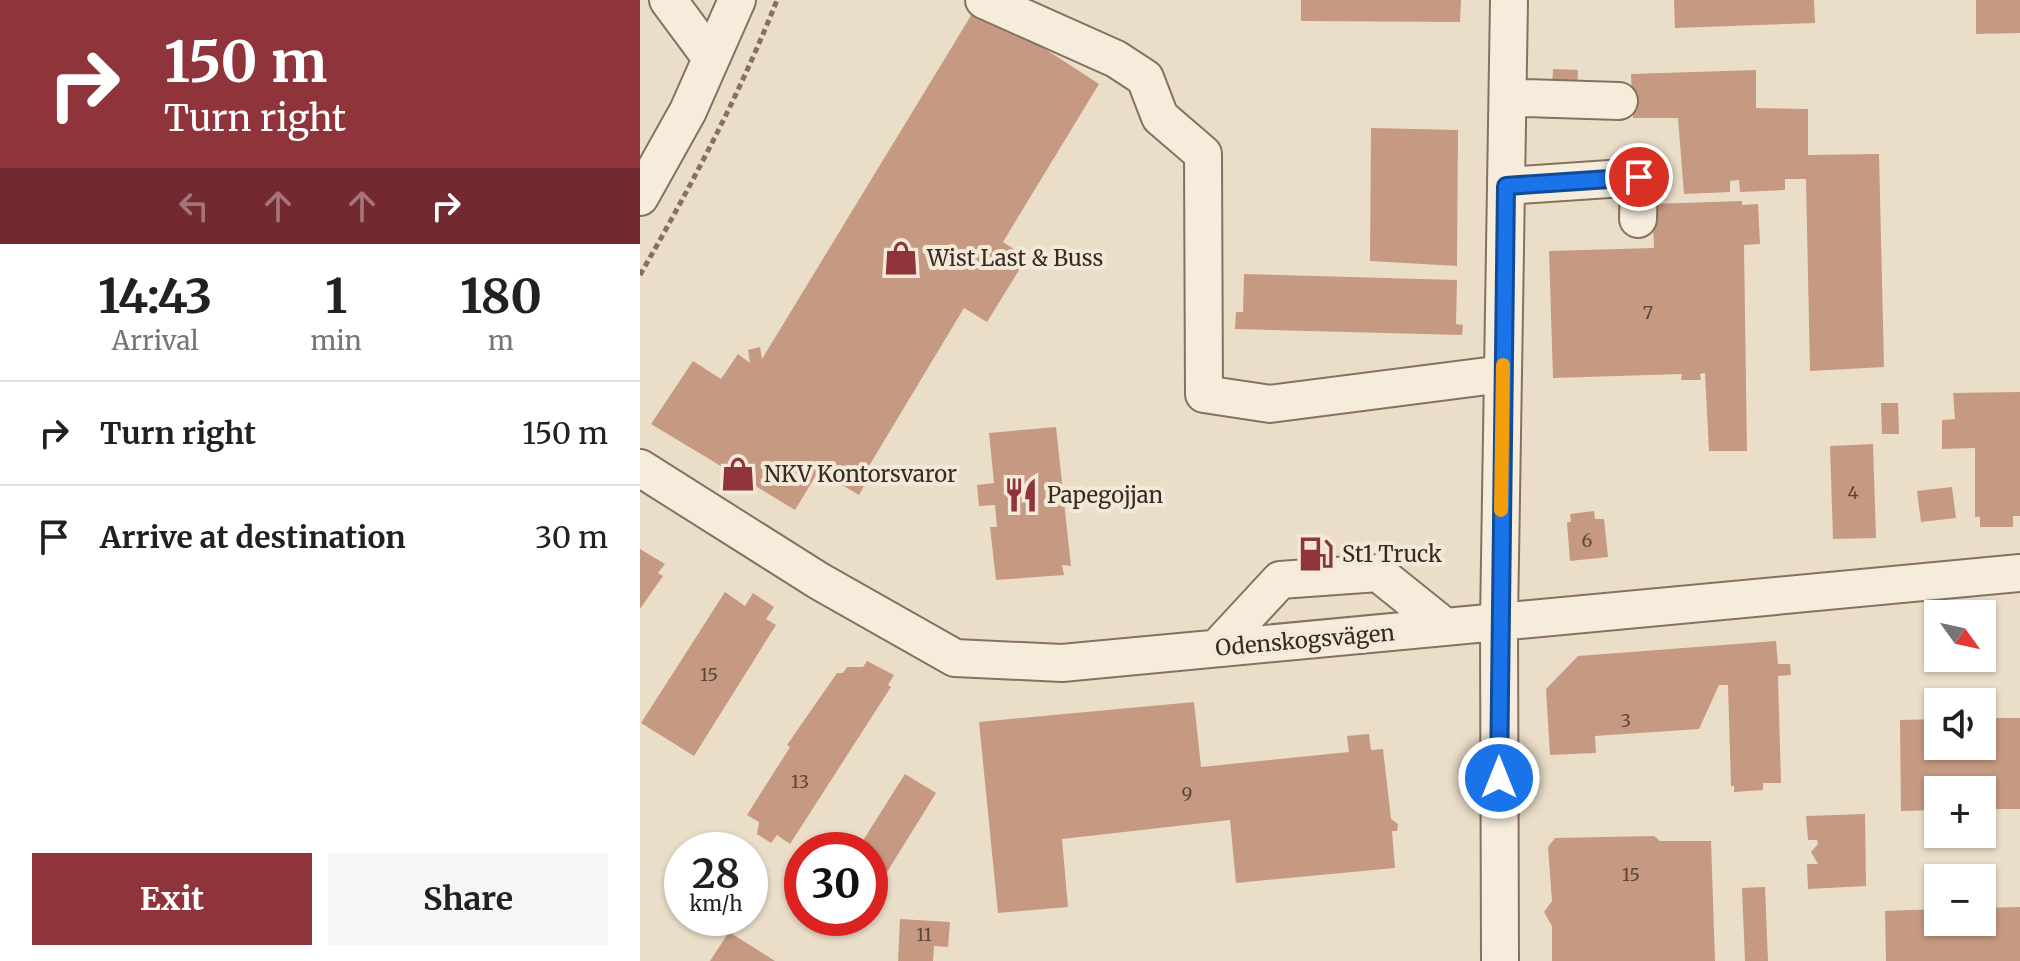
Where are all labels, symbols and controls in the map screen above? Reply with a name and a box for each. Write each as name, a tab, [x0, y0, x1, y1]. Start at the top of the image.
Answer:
text: 150 m	[164, 27, 327, 97]
icon: right	[32, 32, 136, 136]
text: Turn right	[164, 96, 346, 141]
pin	[1605, 143, 1673, 211]
icon: arrive	[1617, 155, 1661, 199]
icon: left	[172, 184, 216, 228]
icon: ahead	[256, 184, 300, 228]
icon: ahead	[340, 184, 384, 228]
icon: right	[424, 184, 468, 228]
shop icon: Wist Last & Buss	[882, 239, 920, 277]
place label: Wist Last & Buss	[926, 244, 1103, 272]
text: 14:43	[98, 266, 212, 326]
text: 1	[325, 266, 347, 326]
text: 180	[460, 266, 542, 326]
house number: 7	[1643, 301, 1653, 324]
text: Arrival	[112, 324, 199, 357]
text: min	[310, 324, 362, 357]
text: m	[488, 324, 514, 357]
icon: right	[32, 411, 76, 455]
text: Turn right	[100, 414, 256, 452]
text: 150 m	[522, 414, 608, 452]
shop icon: NKV Kontorsvaror	[719, 455, 757, 493]
place label: NKV Kontorsvaror	[764, 460, 957, 488]
restaurant icon: Papegojjan	[1002, 476, 1040, 514]
place label: Papegojjan	[1047, 481, 1164, 509]
house number: 4	[1847, 481, 1859, 504]
icon: arrive	[32, 515, 76, 559]
text: Arrive at destination	[100, 518, 406, 556]
text: 30 m	[535, 518, 608, 556]
house number: 6	[1582, 529, 1593, 552]
fuel station icon: St1 Truck	[1297, 535, 1335, 573]
place label: St1 Truck	[1342, 540, 1442, 568]
north arrow	[1924, 600, 1996, 672]
map controls	[1924, 600, 1996, 936]
street label: Odenskogsvägen	[1214, 618, 1396, 662]
house number: 15	[700, 663, 718, 686]
button: sound	[1924, 688, 1996, 760]
house number: 3	[1621, 709, 1631, 732]
position arrow	[1457, 736, 1541, 820]
house number: 13	[791, 770, 809, 793]
button: +	[1924, 776, 1996, 848]
house number: 9	[1182, 782, 1192, 805]
speed limit sign: 30	[784, 832, 888, 936]
text: 28	[692, 849, 740, 899]
button: Exit	[32, 853, 312, 945]
button: Share	[328, 853, 608, 945]
house number: 15	[1622, 863, 1640, 886]
button: −	[1924, 864, 1996, 936]
text: km/h	[690, 891, 742, 916]
house number: 11	[916, 923, 932, 946]

